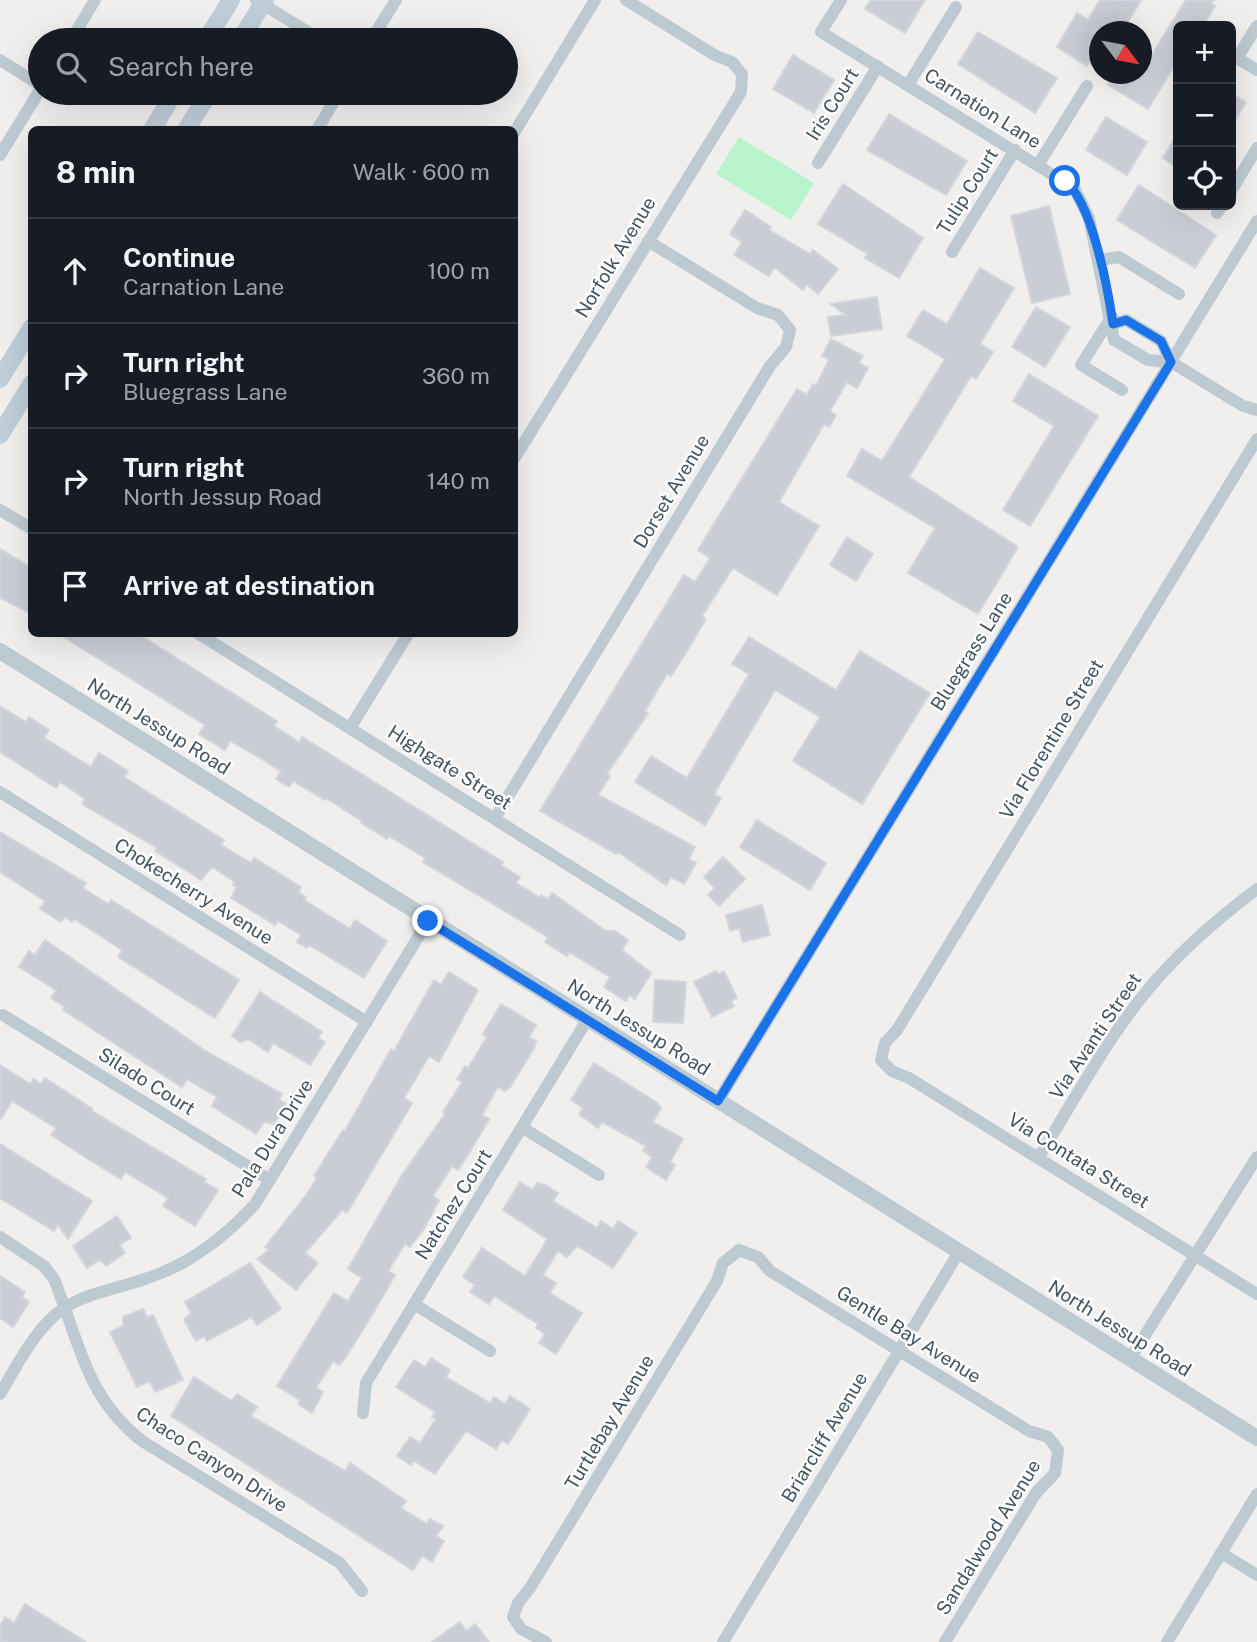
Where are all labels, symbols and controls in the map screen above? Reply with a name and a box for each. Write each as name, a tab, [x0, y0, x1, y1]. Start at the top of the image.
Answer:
north arrow	[1089, 21, 1152, 84]
map controls	[1173, 21, 1236, 210]
button: +	[1173, 21, 1236, 84]
search box	[28, 28, 518, 105]
icon: search	[52, 48, 90, 86]
text: Search here	[108, 51, 254, 82]
street label: Carnation Lane	[921, 63, 1045, 153]
street label: Iris Court	[801, 64, 863, 144]
button: −	[1173, 84, 1236, 147]
street label: Tulip Court	[932, 144, 1002, 238]
button: locate	[1173, 147, 1236, 210]
text: 8 min	[56, 154, 136, 190]
text: Walk · 600 m	[353, 158, 490, 185]
route start	[1049, 165, 1080, 196]
street label: Norfolk Avenue	[570, 193, 660, 321]
text: Continue	[123, 242, 235, 273]
icon: ahead	[56, 252, 94, 290]
text: 100 m	[427, 257, 490, 284]
text: Carnation Lane	[123, 273, 284, 300]
text: Turn right	[123, 347, 245, 378]
icon: right	[56, 357, 94, 395]
text: 360 m	[422, 362, 490, 389]
text: Bluegrass Lane	[123, 378, 287, 405]
street label: Dorset Avenue	[628, 430, 714, 552]
text: Turn right	[123, 452, 245, 483]
icon: right	[56, 462, 94, 500]
text: 140 m	[427, 467, 490, 494]
text: North Jessup Road	[123, 483, 322, 510]
icon: arrive	[56, 567, 94, 605]
text: Arrive at destination	[123, 570, 375, 601]
street label: Bluegrass Lane	[926, 588, 1016, 714]
street label: Via Florentine Street	[995, 655, 1107, 823]
street label: North Jessup Road	[84, 673, 234, 779]
street label: Highgate Street	[384, 720, 516, 814]
street label: Chokecherry Avenue	[111, 833, 277, 949]
route end	[412, 905, 443, 936]
street label: Via Avanti Street	[1045, 969, 1145, 1103]
street label: North Jessup Road	[564, 974, 714, 1080]
street label: Silado Court	[95, 1043, 199, 1119]
street label: Pala Dura Drive	[227, 1075, 317, 1201]
street label: Via Contata Street	[1004, 1108, 1154, 1212]
street label: Natchez Court	[410, 1145, 496, 1263]
street label: North Jessup Road	[1045, 1275, 1195, 1381]
street label: Gentle Bay Avenue	[833, 1281, 985, 1387]
street label: Turtlebay Avenue	[560, 1351, 658, 1493]
street label: Briarcliff Avenue	[777, 1368, 871, 1506]
street label: Chaco Canyon Drive	[132, 1402, 292, 1516]
street label: Sandalwood Avenue	[931, 1455, 1045, 1619]

